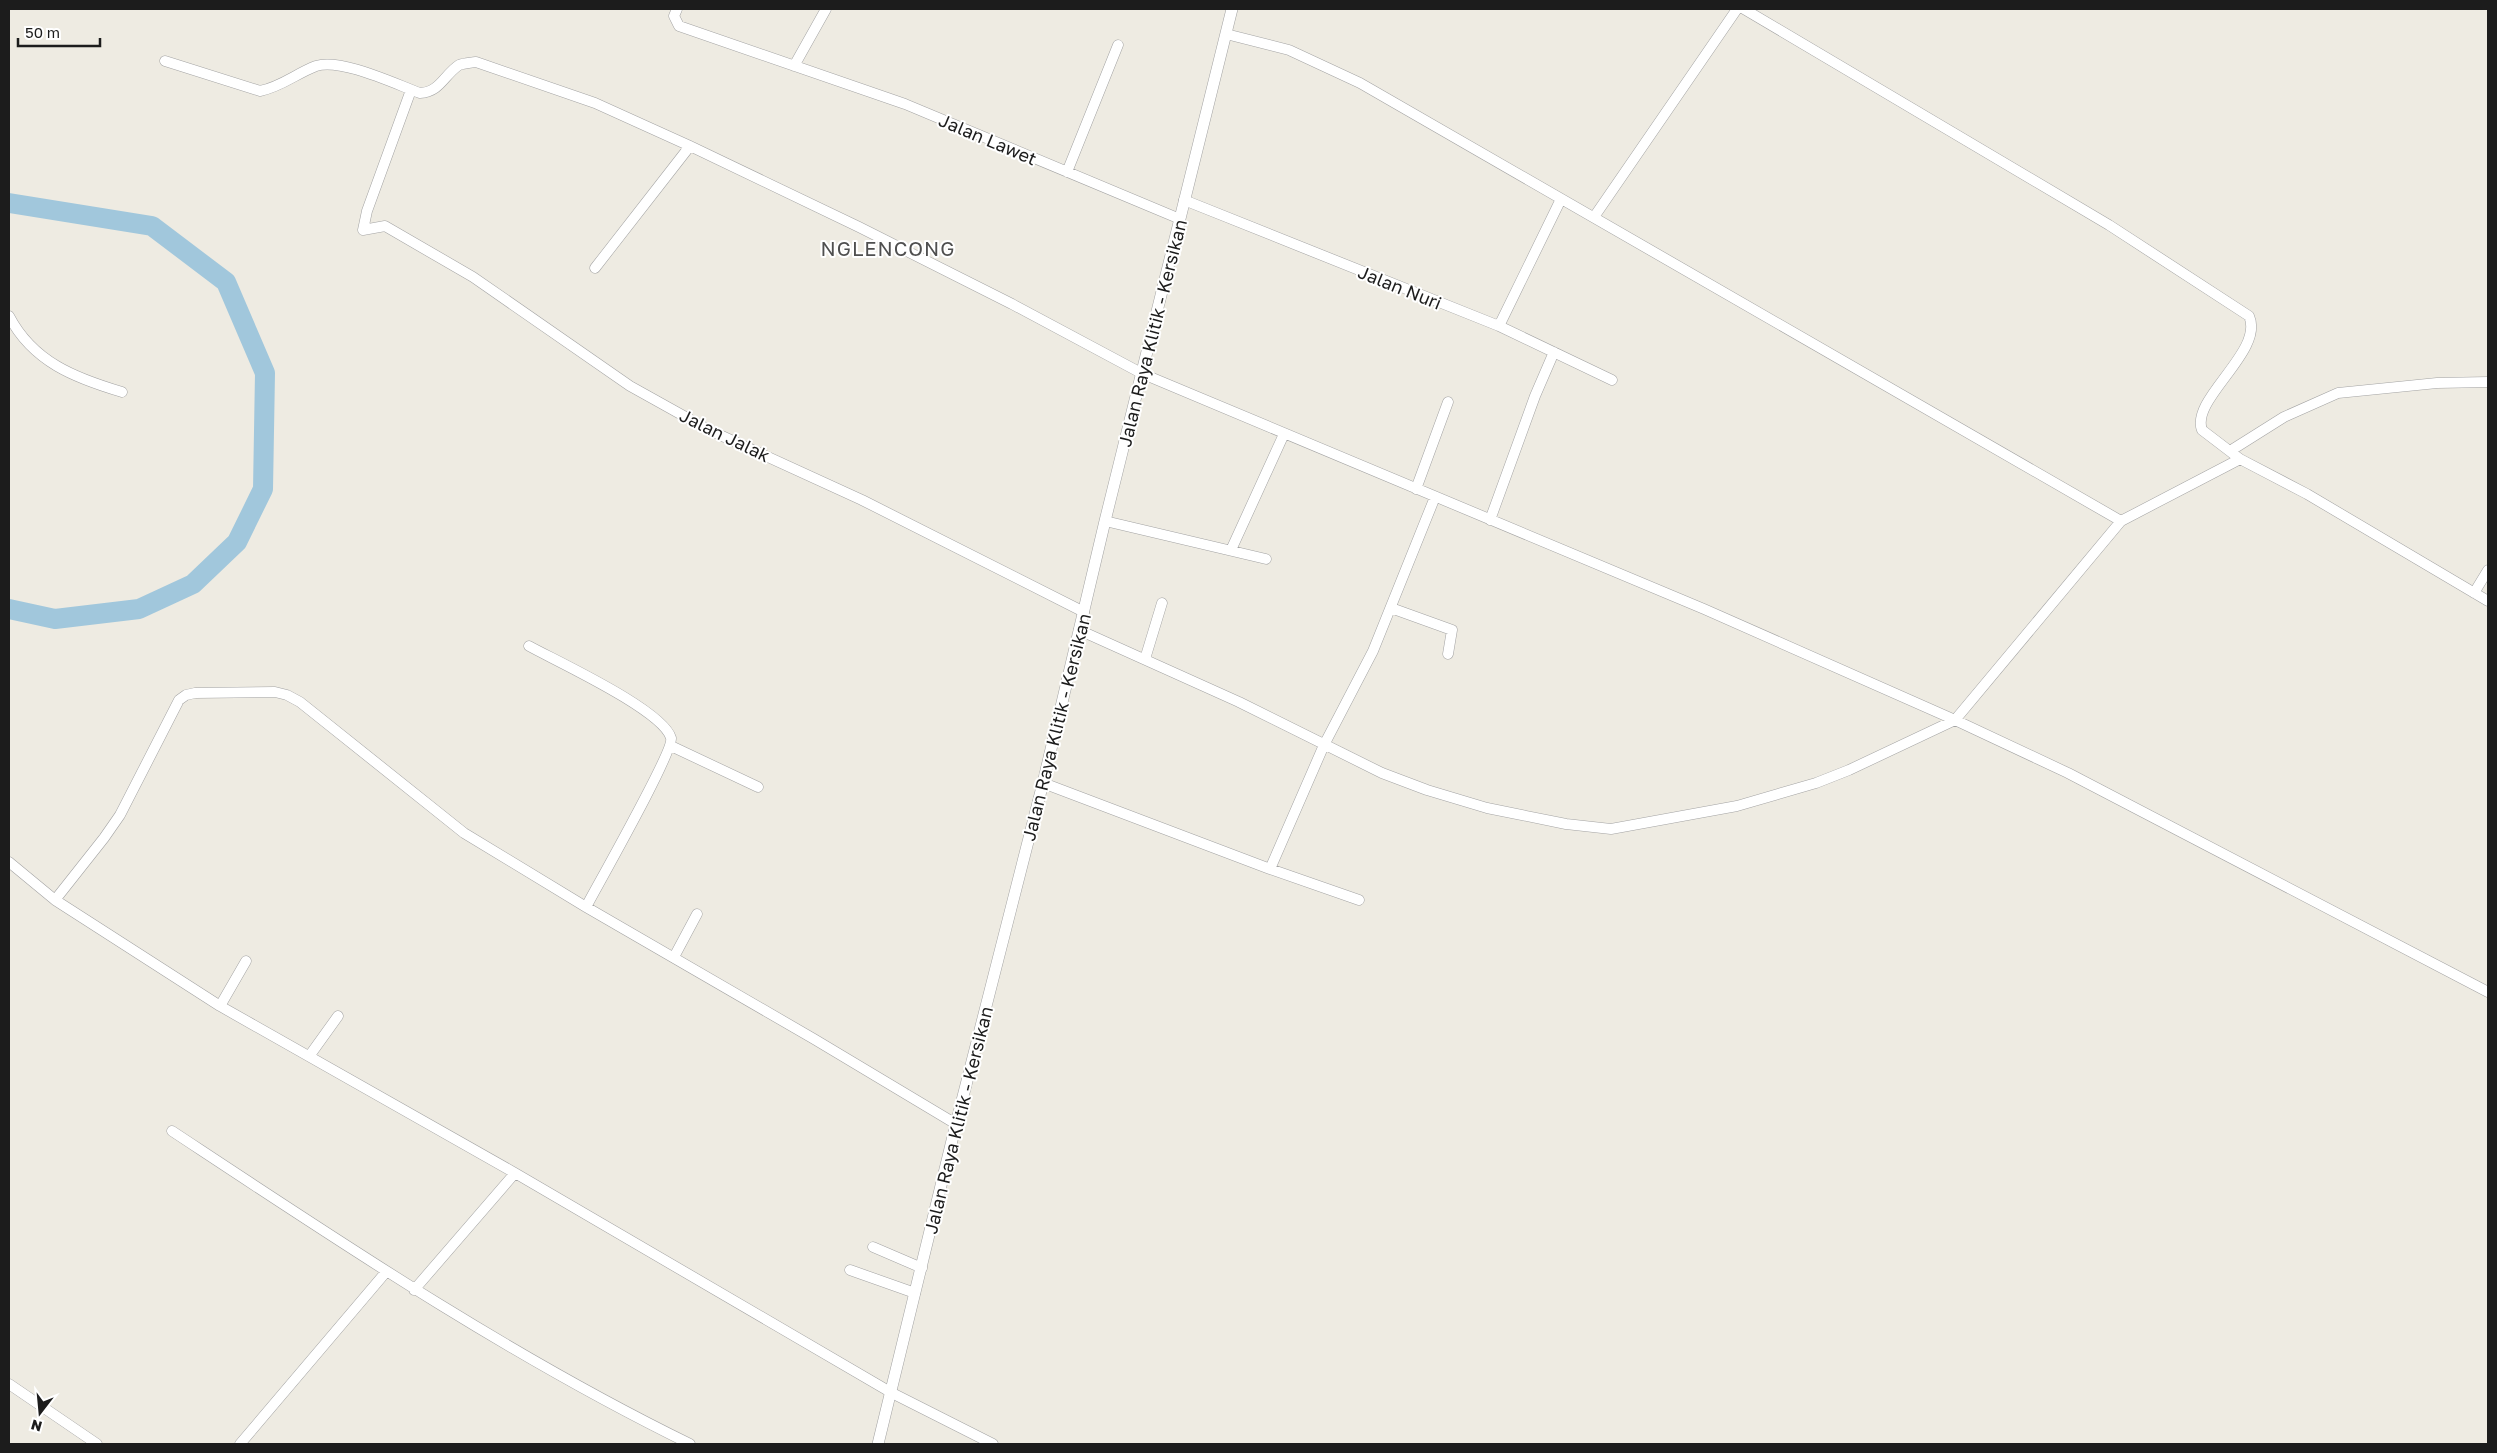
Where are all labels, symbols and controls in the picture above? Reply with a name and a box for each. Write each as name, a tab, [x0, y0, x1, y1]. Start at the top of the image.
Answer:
scale bar	[18, 15, 100, 47]
text: 50 m	[25, 23, 60, 41]
street label: Jalan Lawet	[936, 109, 1040, 169]
street label: Jalan Raya Klitik - Kersikan	[1113, 217, 1191, 449]
district label: NGLENCONG	[821, 236, 955, 260]
street label: Jalan Nuri	[1355, 260, 1445, 314]
street label: Jalan Jalak	[676, 404, 774, 466]
street label: Jalan Raya Klitik - Kersikan	[1017, 611, 1095, 843]
street label: Jalan Raya Klitik - Kersikan	[919, 1004, 997, 1236]
north arrow	[15, 1388, 65, 1438]
text: N	[29, 1416, 44, 1436]

